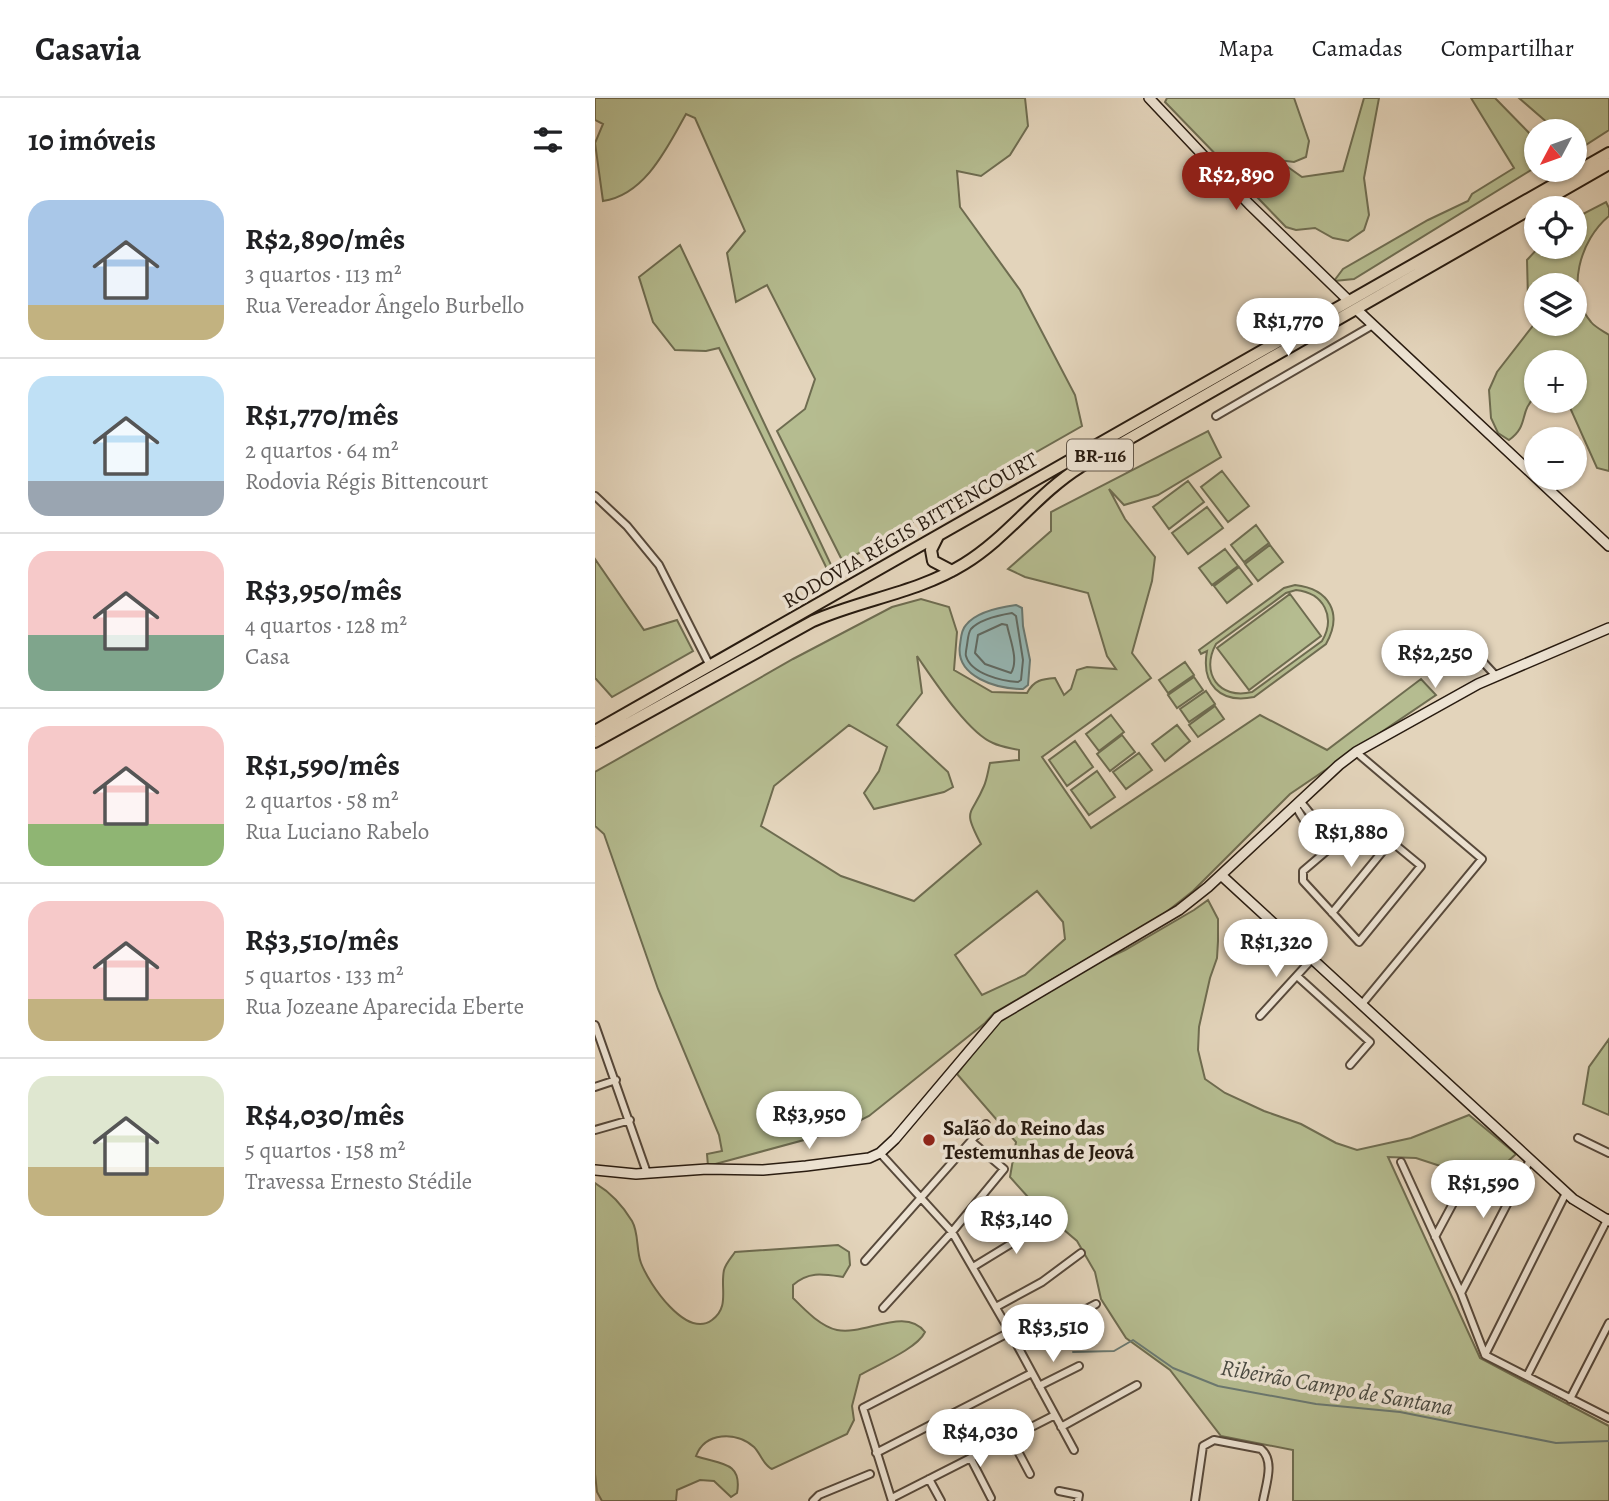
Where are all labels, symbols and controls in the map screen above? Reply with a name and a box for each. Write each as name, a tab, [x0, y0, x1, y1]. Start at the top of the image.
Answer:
text: Casavia	[35, 26, 141, 71]
text: Mapa	[1219, 32, 1274, 64]
text: Camadas	[1312, 32, 1403, 64]
text: Compartilhar	[1441, 32, 1574, 64]
north arrow	[1524, 119, 1587, 182]
map controls	[1524, 119, 1587, 490]
text: 10 imóveis	[28, 120, 156, 160]
icon: filters	[529, 121, 567, 159]
pin: R$2,890	[1171, 152, 1301, 212]
text: R$2,890	[1198, 159, 1274, 190]
button: locate	[1524, 196, 1587, 259]
text: R$2,890/mês	[245, 219, 405, 259]
icon: home	[84, 228, 168, 312]
text: 3 quartos · 113 m²	[245, 259, 401, 290]
button: layers	[1524, 273, 1587, 336]
text: Rua Vereador Ângelo Burbello	[245, 290, 524, 321]
pin: R$1,770	[1223, 299, 1353, 358]
text: R$1,770	[1252, 305, 1324, 336]
button: +	[1524, 350, 1587, 413]
text: R$1,770/mês	[245, 395, 399, 435]
icon: home	[84, 404, 168, 488]
button: −	[1524, 427, 1587, 490]
text: 2 quartos · 64 m²	[245, 435, 399, 466]
road number: BR-116	[1067, 440, 1133, 470]
street label: RODOVIA RÉGIS BITTENCOURT	[777, 445, 1043, 615]
text: Rodovia Régis Bittencourt	[245, 466, 488, 497]
text: R$3,950/mês	[245, 570, 402, 610]
icon: home	[84, 579, 168, 663]
text: 4 quartos · 128 m²	[245, 610, 407, 641]
pin: R$2,250	[1370, 630, 1500, 690]
text: R$2,250	[1397, 637, 1473, 668]
text: Casa	[245, 641, 290, 672]
text: R$1,590/mês	[245, 745, 400, 785]
icon: home	[84, 754, 168, 838]
text: 2 quartos · 58 m²	[245, 785, 399, 816]
pin: R$1,880	[1286, 810, 1416, 869]
text: Rua Luciano Rabelo	[245, 816, 429, 847]
text: R$1,880	[1314, 816, 1388, 847]
text: R$3,510/mês	[245, 920, 399, 960]
pin: R$1,320	[1211, 920, 1341, 979]
text: R$1,320	[1240, 926, 1312, 957]
icon: home	[84, 929, 168, 1013]
text: 5 quartos · 133 m²	[245, 960, 404, 991]
text: Rua Jozeane Aparecida Eberte	[245, 991, 524, 1022]
pin: R$3,950	[744, 1091, 874, 1151]
text: R$4,030/mês	[245, 1095, 405, 1135]
text: R$3,950	[772, 1098, 846, 1129]
icon: home	[84, 1104, 168, 1188]
place label: Salão do Reino das Testemunhas de Jeová	[943, 1114, 1135, 1166]
marker: Salão do Reino das Testemunhas de Jeová	[921, 1132, 937, 1148]
text: 5 quartos · 158 m²	[245, 1135, 405, 1166]
pin: R$1,590	[1418, 1160, 1548, 1220]
text: Travessa Ernesto Stédile	[245, 1166, 472, 1197]
text: R$1,590	[1447, 1167, 1519, 1198]
pin: R$3,140	[951, 1196, 1081, 1256]
text: R$3,140	[980, 1203, 1052, 1234]
pin: R$3,510	[988, 1304, 1118, 1364]
text: R$3,510	[1017, 1311, 1089, 1342]
water label: Ribeirão Campo de Santana	[1218, 1352, 1456, 1423]
pin: R$4,030	[915, 1410, 1045, 1469]
text: R$4,030	[942, 1416, 1018, 1447]

